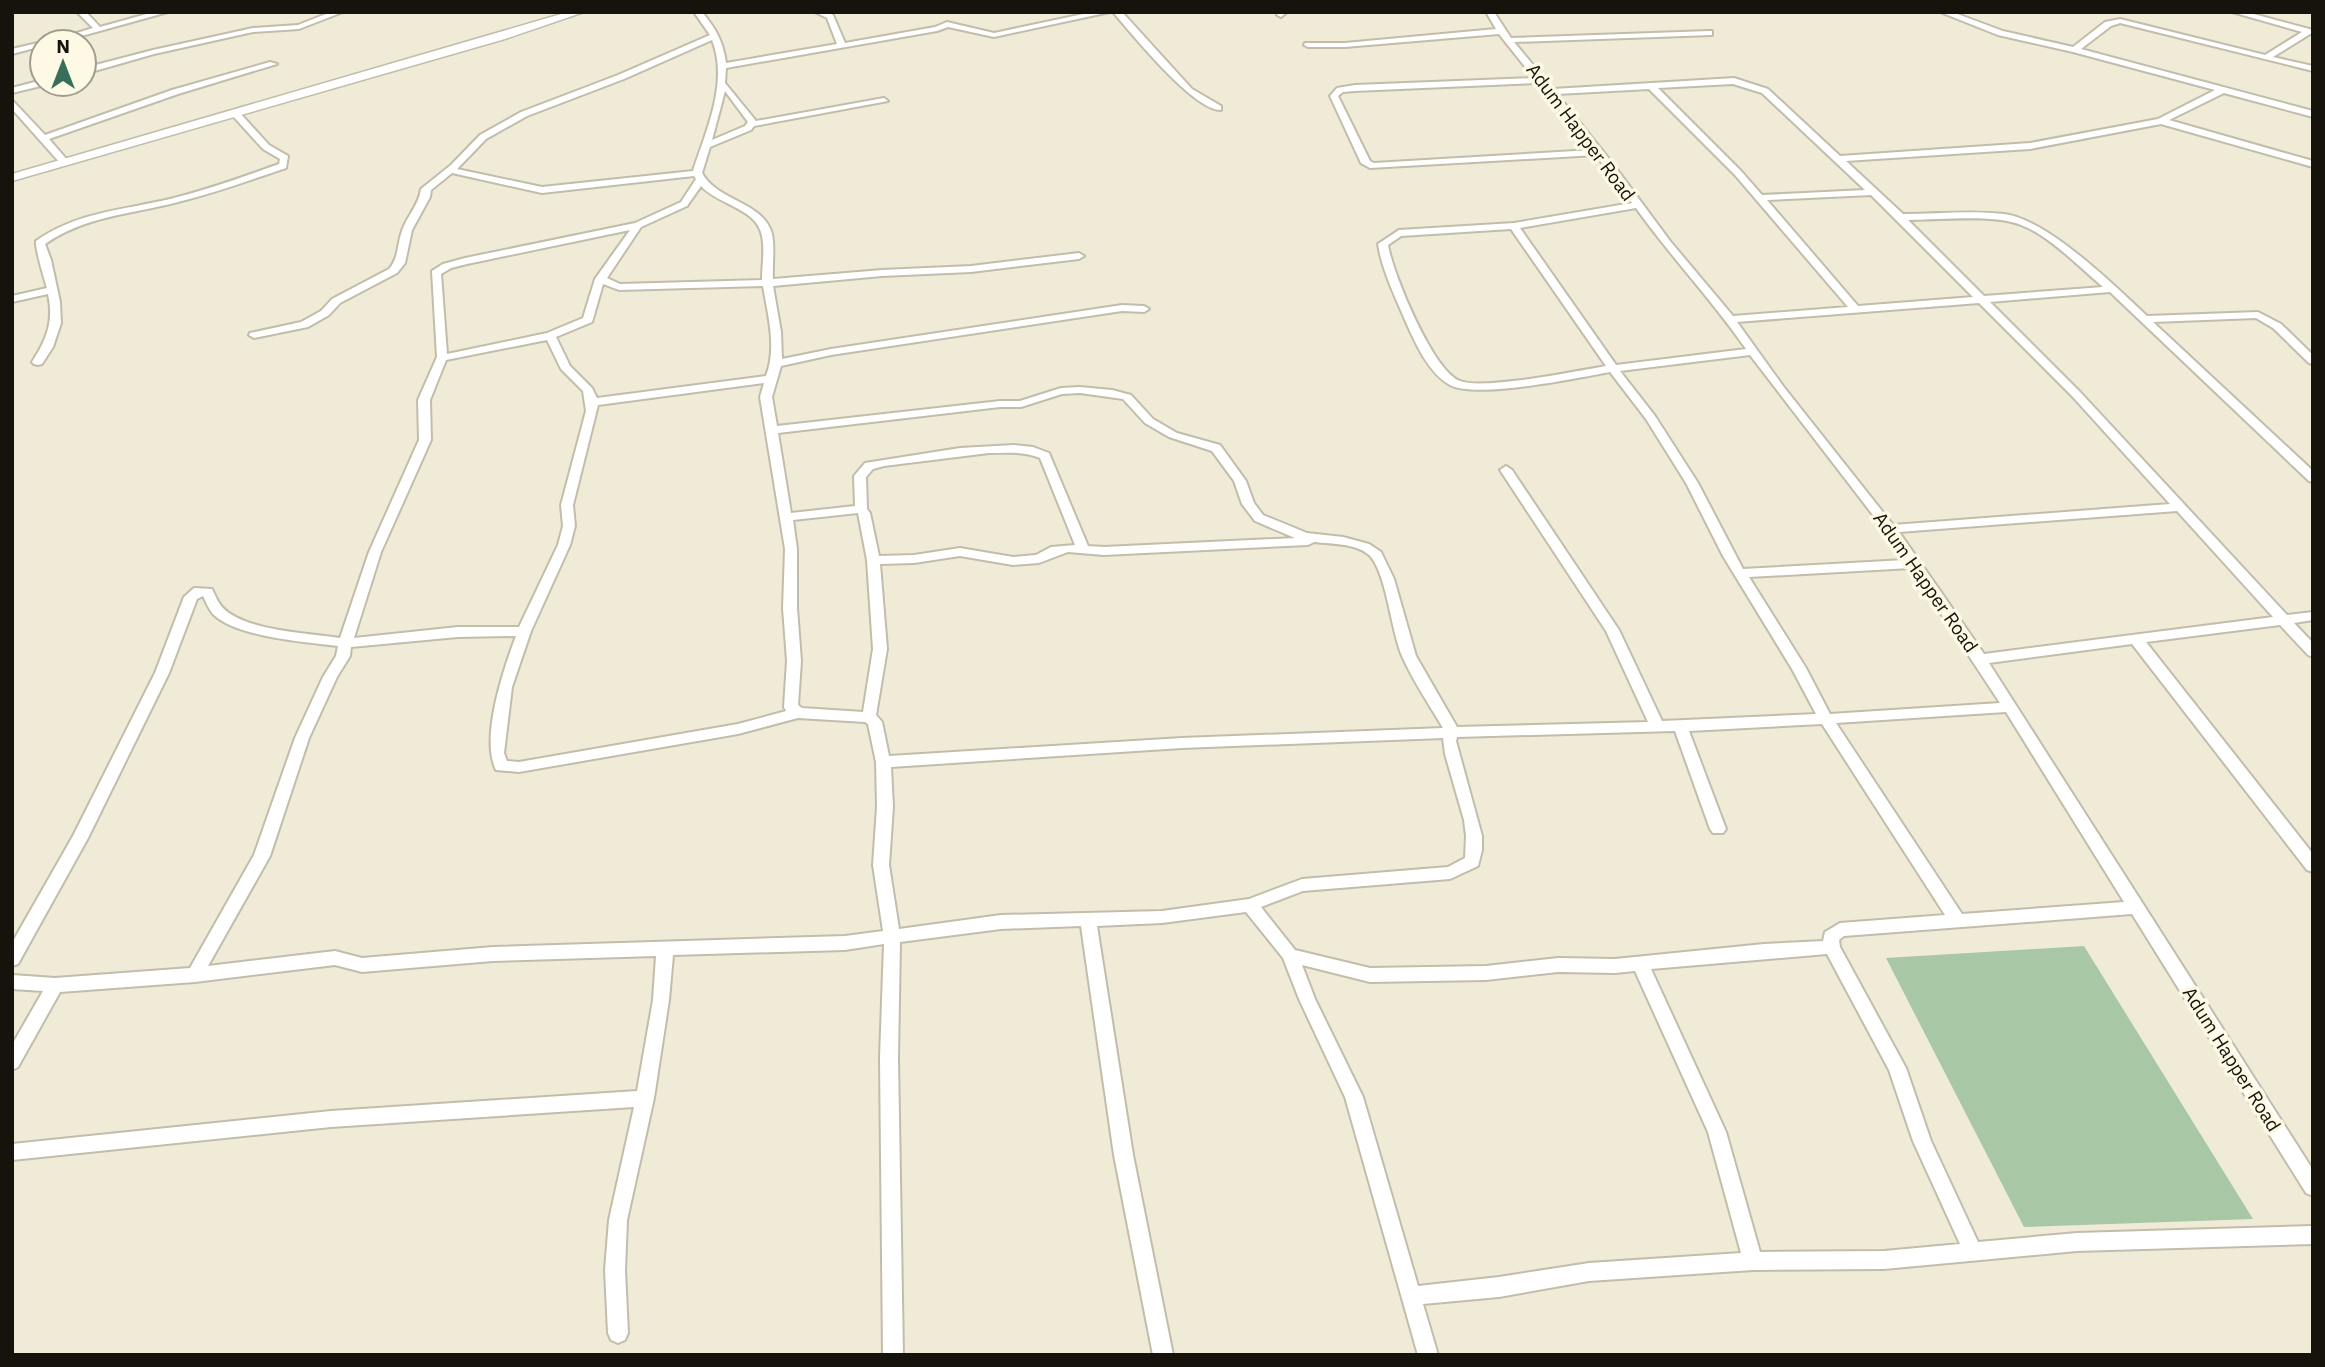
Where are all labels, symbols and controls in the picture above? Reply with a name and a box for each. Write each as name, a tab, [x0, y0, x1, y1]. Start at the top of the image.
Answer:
north arrow	[28, 28, 98, 98]
text: N	[56, 34, 70, 58]
street label: Adum Happer Road	[1521, 58, 1641, 206]
street label: Adum Happer Road	[1868, 507, 1984, 657]
street label: Adum Happer Road	[2178, 982, 2286, 1136]

